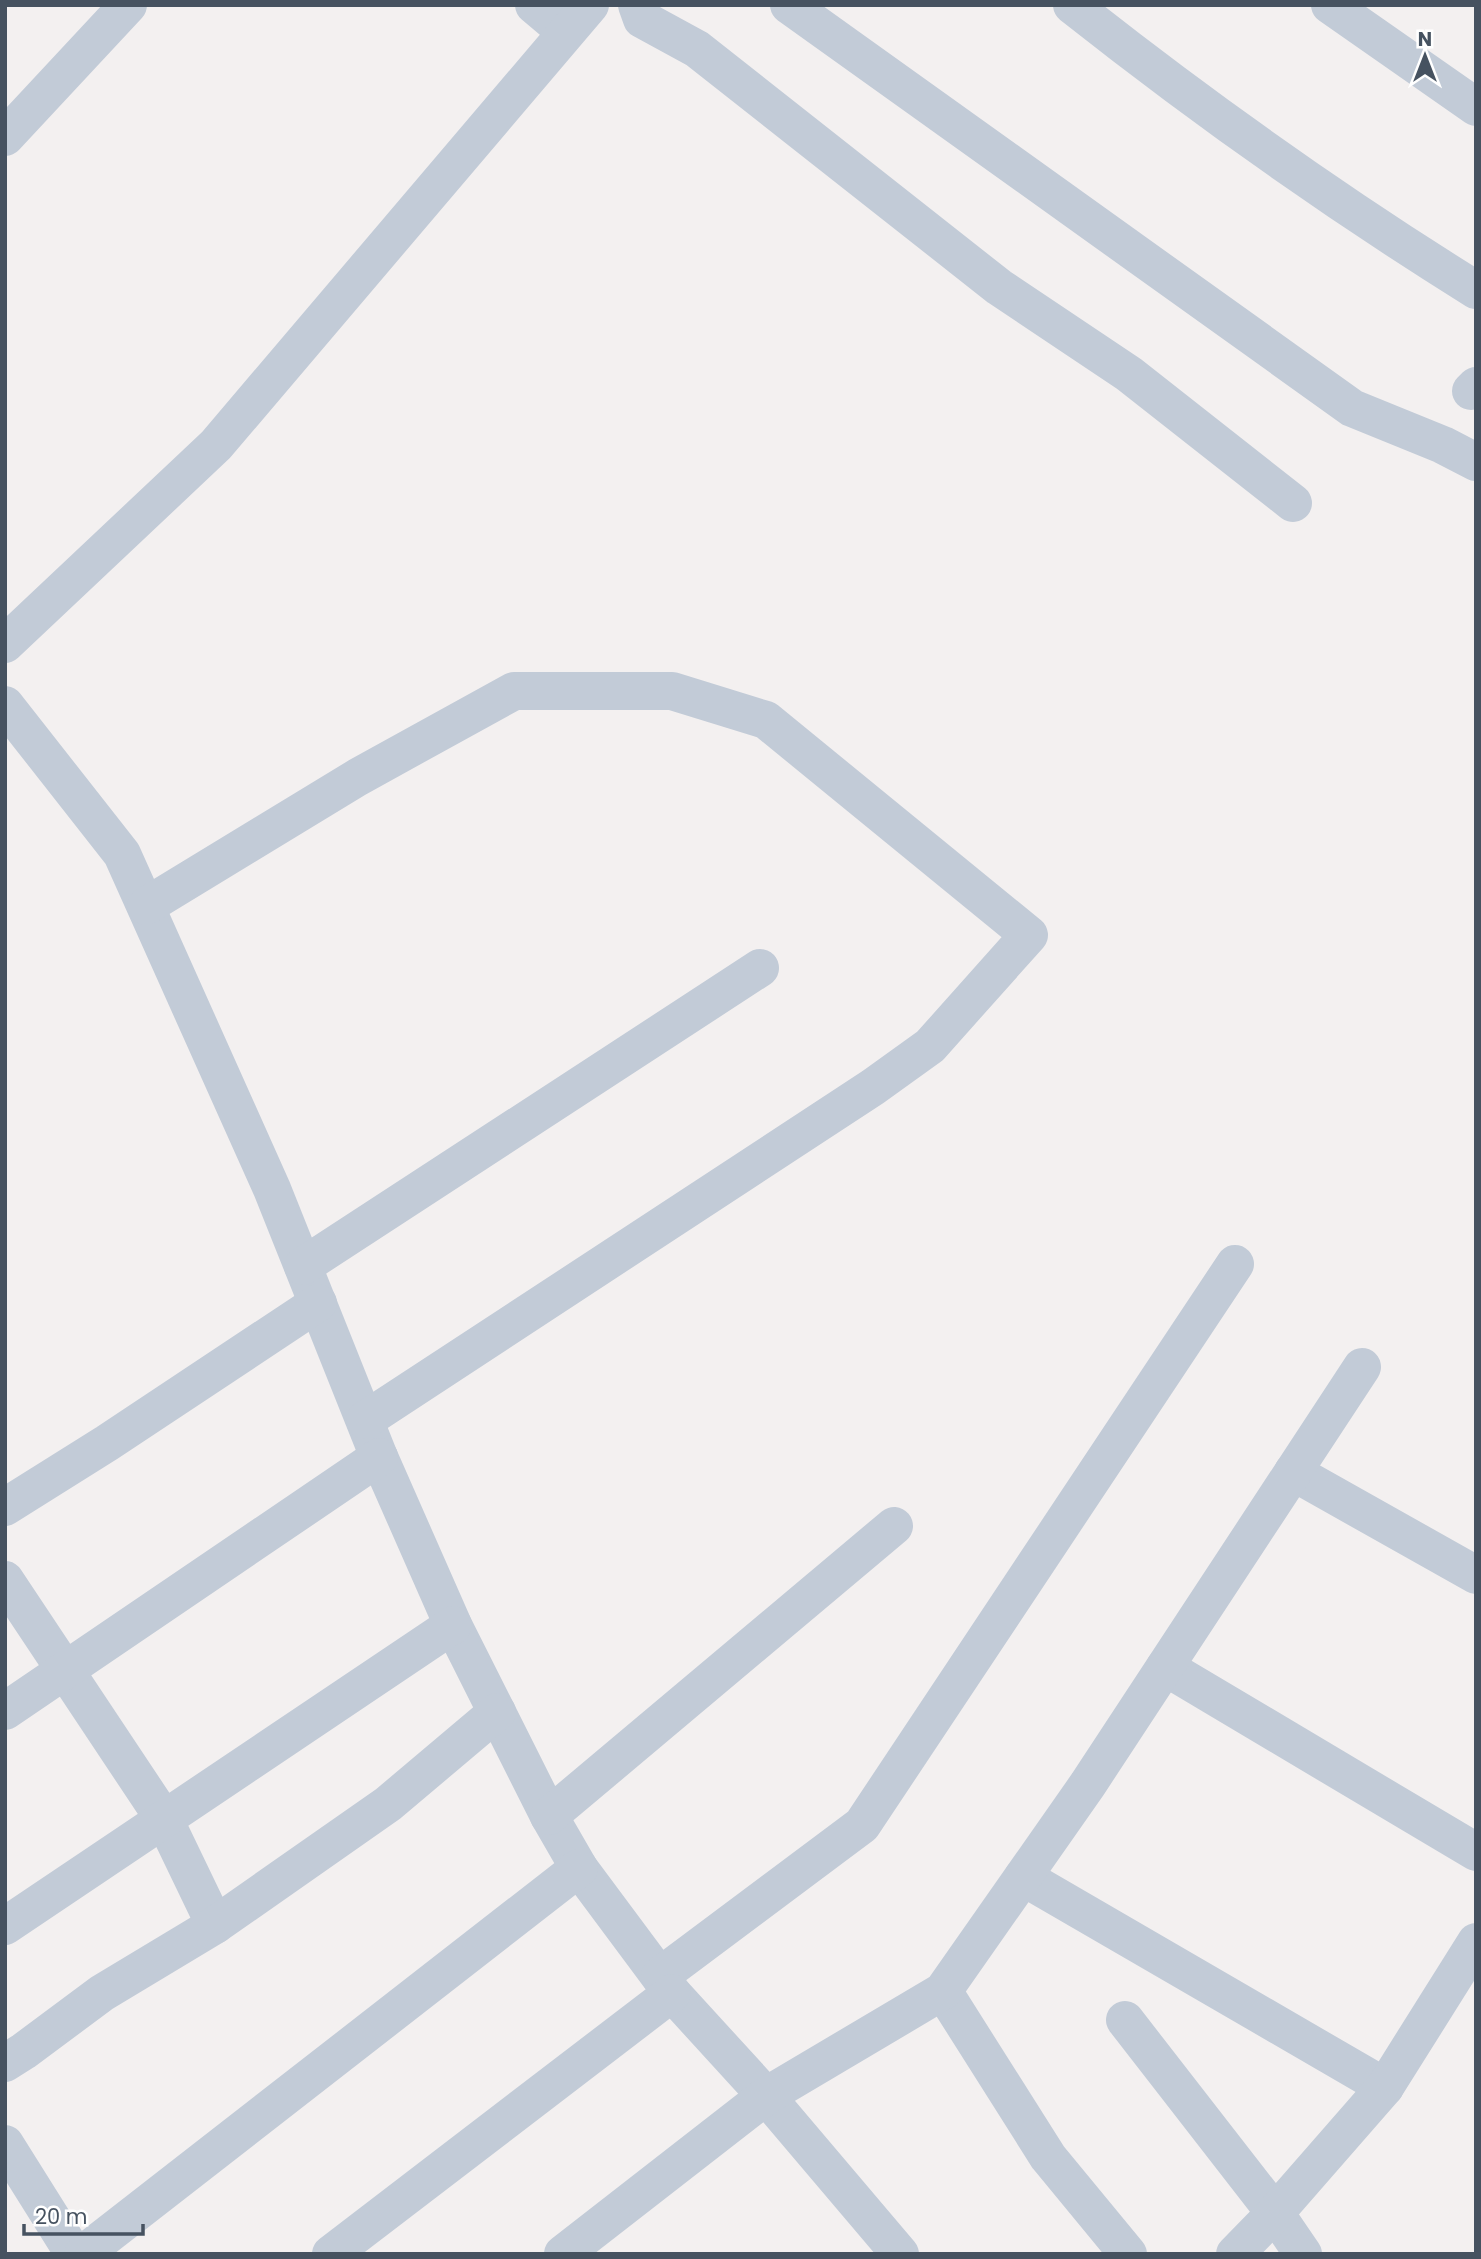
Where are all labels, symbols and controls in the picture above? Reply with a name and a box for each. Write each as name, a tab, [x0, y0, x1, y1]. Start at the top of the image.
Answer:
north arrow	[1390, 21, 1460, 91]
text: N	[1418, 26, 1432, 53]
scale bar	[24, 2192, 144, 2236]
text: 20 m	[35, 2202, 88, 2231]

